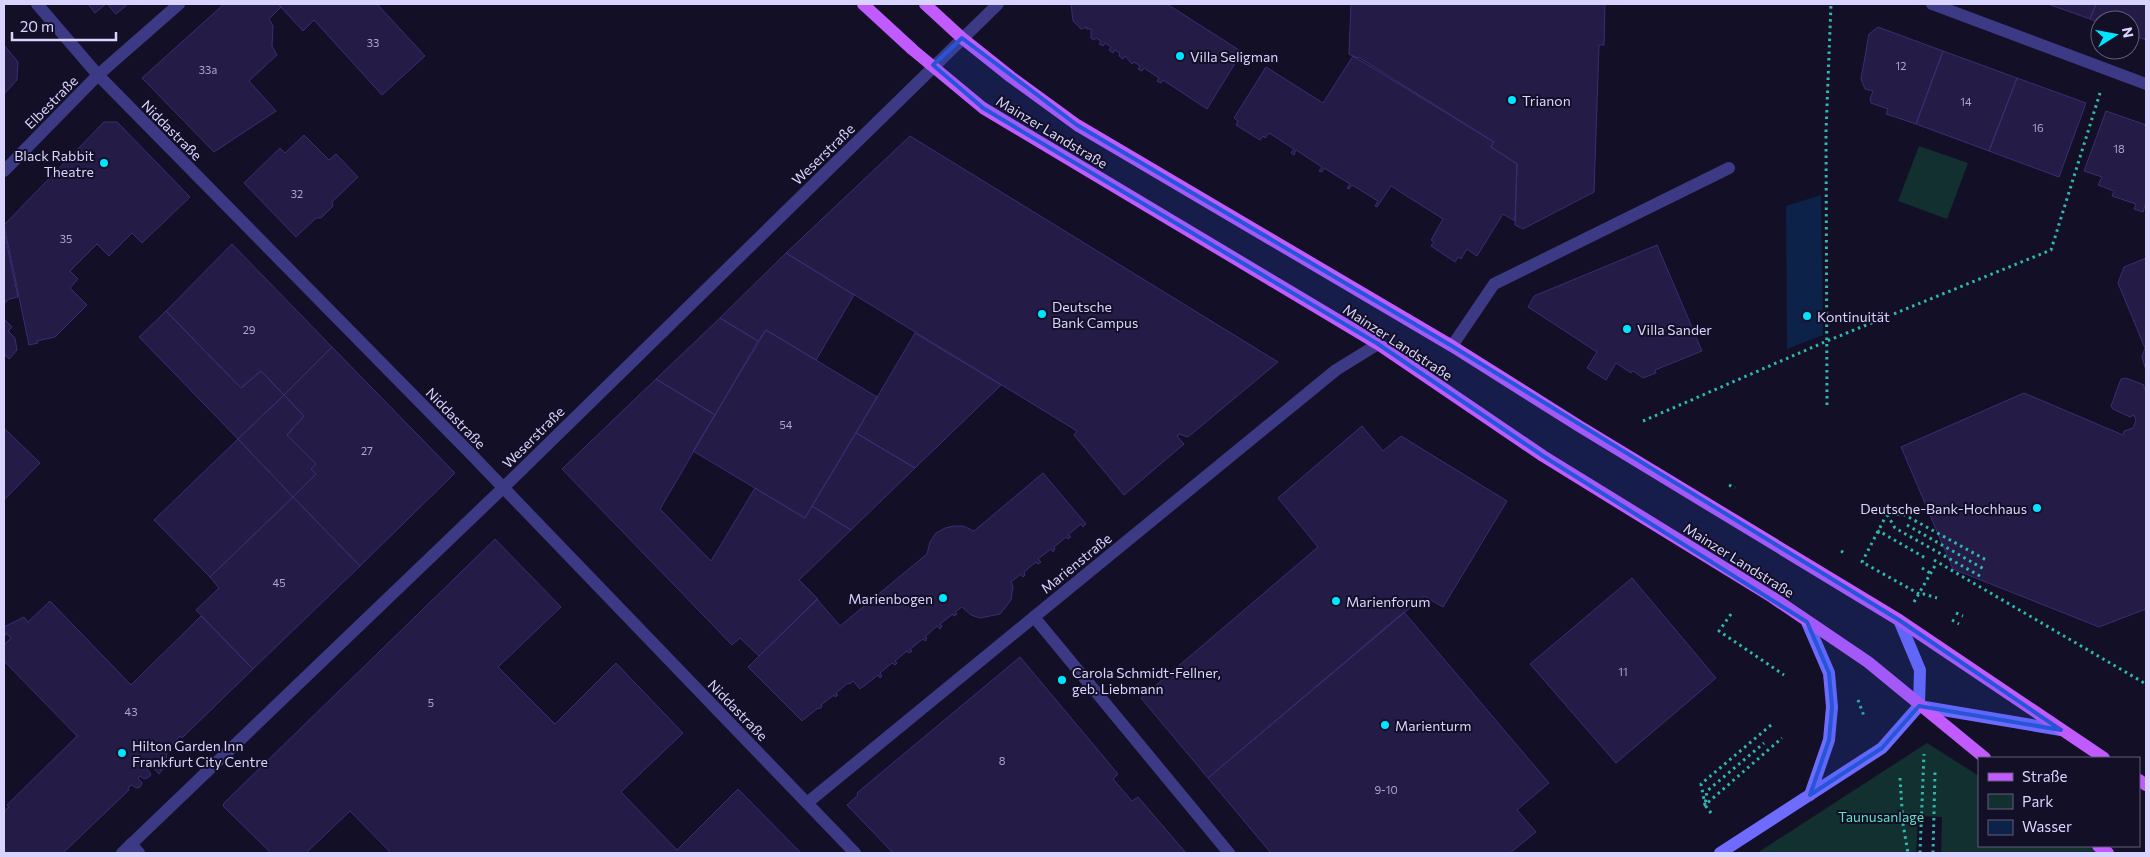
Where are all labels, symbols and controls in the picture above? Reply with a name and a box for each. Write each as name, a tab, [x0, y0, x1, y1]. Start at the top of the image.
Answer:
scale bar	[12, 10, 116, 42]
north arrow	[2090, 10, 2140, 60]
text: 20 m	[20, 17, 54, 35]
text: N	[2119, 26, 2138, 39]
house number: 33	[367, 36, 379, 49]
place label: Villa Seligman	[1190, 48, 1278, 65]
marker: Villa Seligman	[1174, 50, 1186, 62]
house number: 12	[1896, 59, 1906, 72]
house number: 33a	[199, 63, 217, 76]
street label: Elbestraße	[21, 72, 81, 132]
street label: Mainzer Landstraße	[993, 92, 1111, 172]
place label: Trianon	[1522, 92, 1571, 109]
marker: Trianon	[1506, 94, 1518, 106]
house number: 14	[1960, 95, 1972, 108]
street label: Niddastraße	[138, 96, 206, 164]
street label: Weserstraße	[788, 120, 858, 188]
house number: 16	[2032, 121, 2044, 134]
house number: 18	[2113, 142, 2125, 155]
place label: Black Rabbit Theatre	[14, 147, 94, 180]
marker: Black Rabbit Theatre	[98, 157, 110, 169]
house number: 32	[291, 187, 303, 200]
house number: 35	[60, 232, 72, 245]
place label: Deutsche Bank Campus	[1052, 298, 1138, 331]
street label: Mainzer Landstraße	[1340, 300, 1456, 384]
marker: Deutsche Bank Campus	[1036, 308, 1048, 320]
place label: Kontinuität	[1817, 308, 1890, 325]
marker: Kontinuität	[1801, 310, 1813, 322]
place label: Villa Sander	[1637, 321, 1712, 338]
house number: 29	[243, 323, 256, 336]
marker: Villa Sander	[1621, 323, 1633, 335]
street label: Niddastraße	[423, 384, 489, 452]
street label: Weserstraße	[499, 403, 567, 471]
house number: 54	[780, 418, 793, 431]
house number: 27	[361, 444, 373, 457]
place label: Deutsche-Bank-Hochhaus	[1860, 500, 2027, 517]
marker: Deutsche-Bank-Hochhaus	[2031, 502, 2043, 514]
street label: Mainzer Landstraße	[1681, 519, 1797, 601]
street label: Marienstraße	[1037, 529, 1115, 597]
house number: 45	[273, 576, 285, 589]
place label: Marienbogen	[848, 590, 933, 607]
marker: Marienbogen	[937, 592, 949, 604]
place label: Marienforum	[1346, 593, 1430, 610]
marker: Marienforum	[1330, 595, 1342, 607]
place label: Carola Schmidt-Fellner, geb. Liebmann	[1072, 664, 1221, 697]
house number: 11	[1618, 665, 1628, 678]
marker: Carola Schmidt-Fellner, geb. Liebmann	[1056, 674, 1068, 686]
street label: Niddastraße	[705, 676, 771, 744]
house number: 5	[428, 696, 434, 709]
house number: 43	[125, 705, 137, 718]
place label: Marienturm	[1395, 717, 1472, 734]
marker: Marienturm	[1379, 719, 1391, 731]
place label: Hilton Garden Inn Frankfurt City Centre	[132, 737, 268, 770]
marker: Hilton Garden Inn Frankfurt City Centre	[116, 747, 128, 759]
house number: 8	[999, 754, 1006, 767]
legend	[1978, 757, 2140, 847]
text: Straße	[2022, 767, 2068, 785]
house number: 9-10	[1374, 783, 1398, 796]
text: Park	[2022, 792, 2053, 810]
park label: Taunusanlage	[1838, 808, 1924, 825]
text: Wasser	[2022, 817, 2072, 835]

